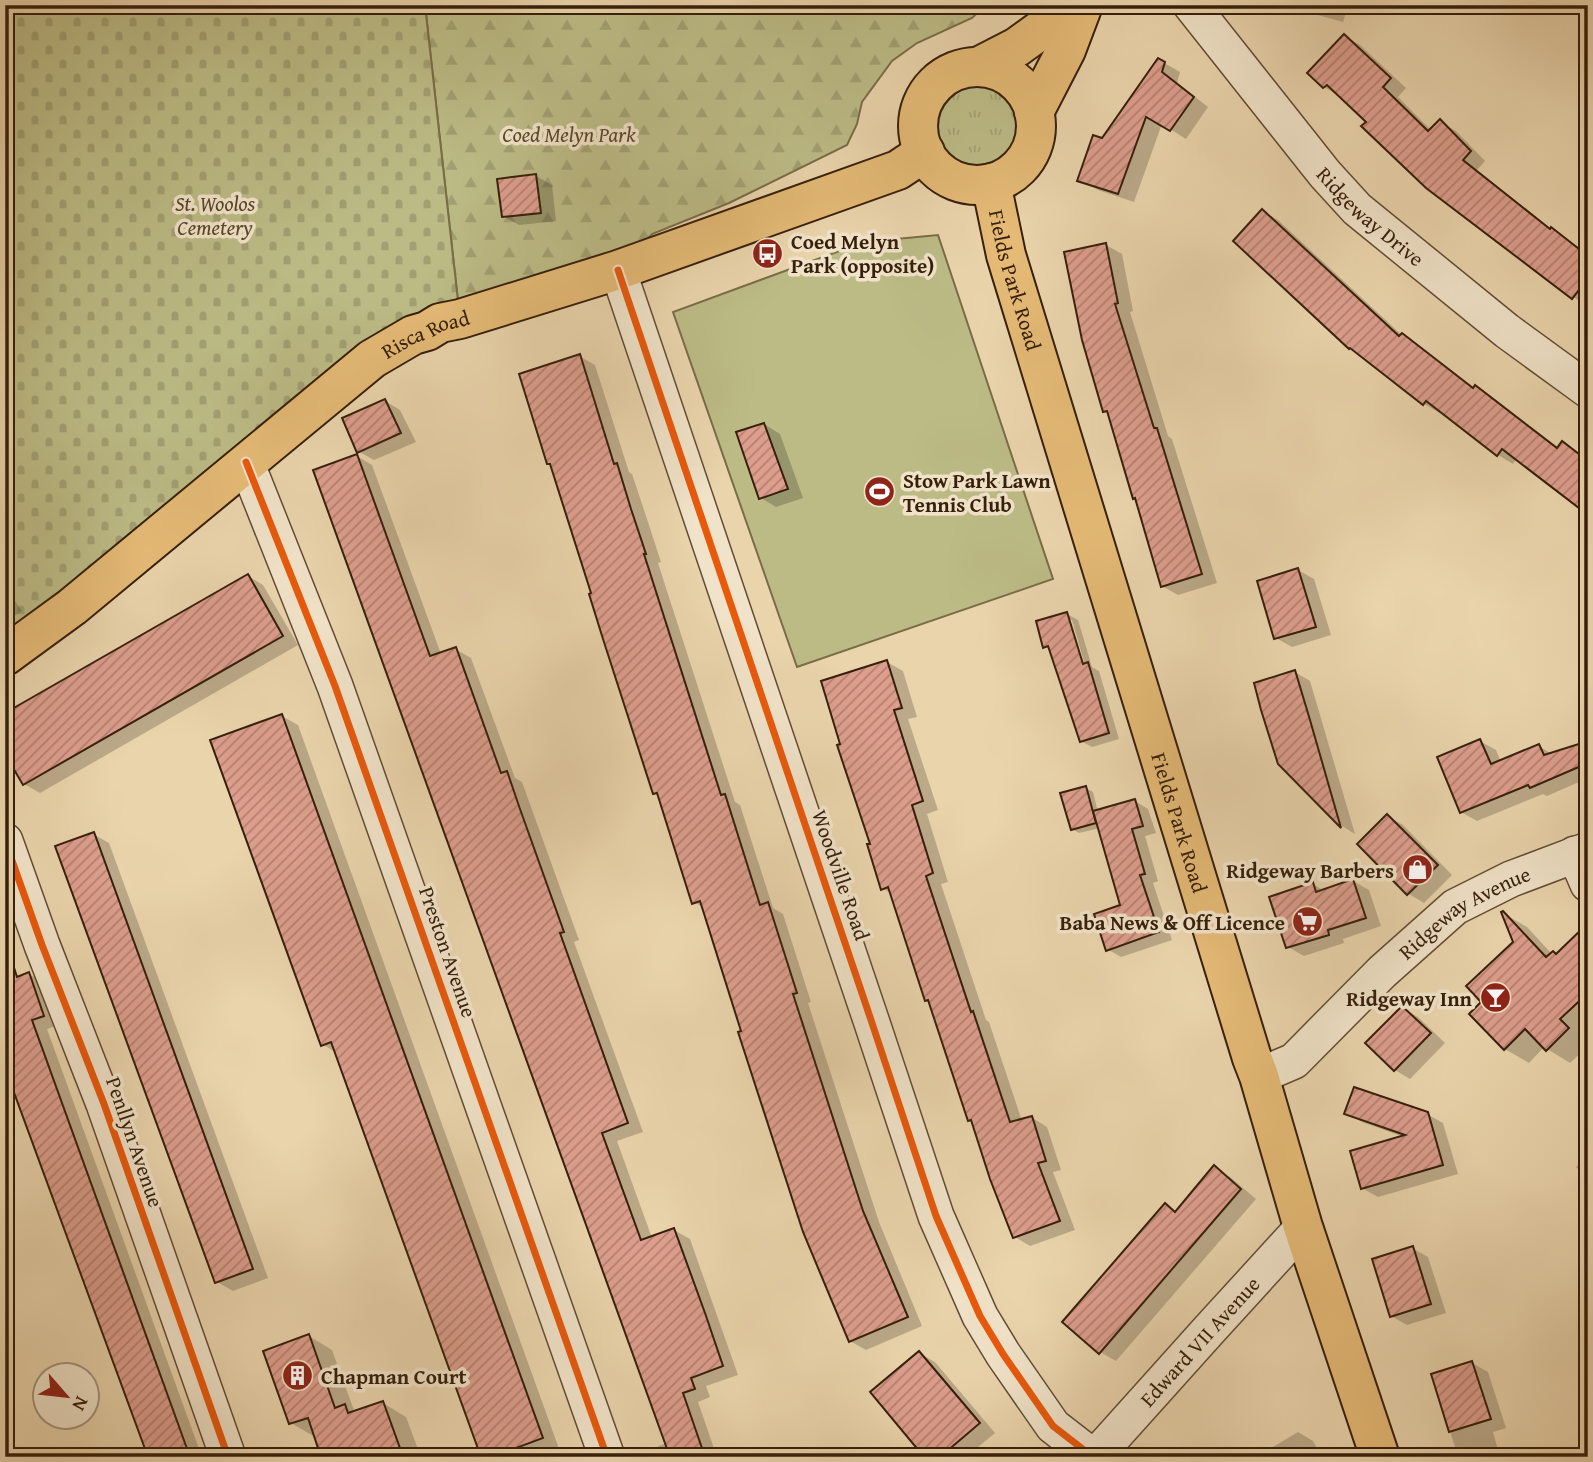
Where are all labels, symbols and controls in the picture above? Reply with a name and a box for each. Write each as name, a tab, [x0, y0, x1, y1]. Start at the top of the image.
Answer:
park label: Coed Melyn Park	[502, 119, 636, 150]
street label: Ridgeway Drive	[1310, 159, 1431, 274]
park label: St. Woolos Cemetery	[175, 188, 256, 243]
street label: Fields Park Road	[981, 207, 1050, 355]
place label: Coed Melyn Park (opposite)	[791, 226, 934, 281]
bus stop icon: Coed Melyn Park (opposite)	[751, 236, 785, 270]
street label: Risca Road	[375, 301, 474, 366]
place label: Stow Park Lawn Tennis Club	[903, 465, 1051, 520]
sports icon: Stow Park Lawn Tennis Club	[863, 475, 897, 509]
street label: Fields Park Road	[1144, 748, 1216, 897]
street label: Woodville Road	[804, 806, 878, 945]
shop icon: Ridgeway Barbers	[1400, 853, 1434, 887]
place label: Ridgeway Barbers	[1226, 855, 1394, 886]
street label: Ridgeway Avenue	[1391, 858, 1535, 966]
street label: Preston Avenue	[411, 882, 485, 1022]
supermarket icon: Baba News & Off Licence	[1291, 905, 1325, 939]
place label: Baba News & Off Licence	[1060, 907, 1285, 938]
bar icon: Ridgeway Inn	[1478, 981, 1512, 1015]
place label: Ridgeway Inn	[1346, 983, 1473, 1014]
street label: Penllyn Avenue	[98, 1073, 172, 1212]
street label: Edward VII Avenue	[1132, 1269, 1267, 1413]
building icon: Chapman Court	[281, 1359, 315, 1393]
north arrow	[32, 1360, 102, 1430]
place label: Chapman Court	[321, 1361, 467, 1392]
text: N	[66, 1392, 96, 1416]

